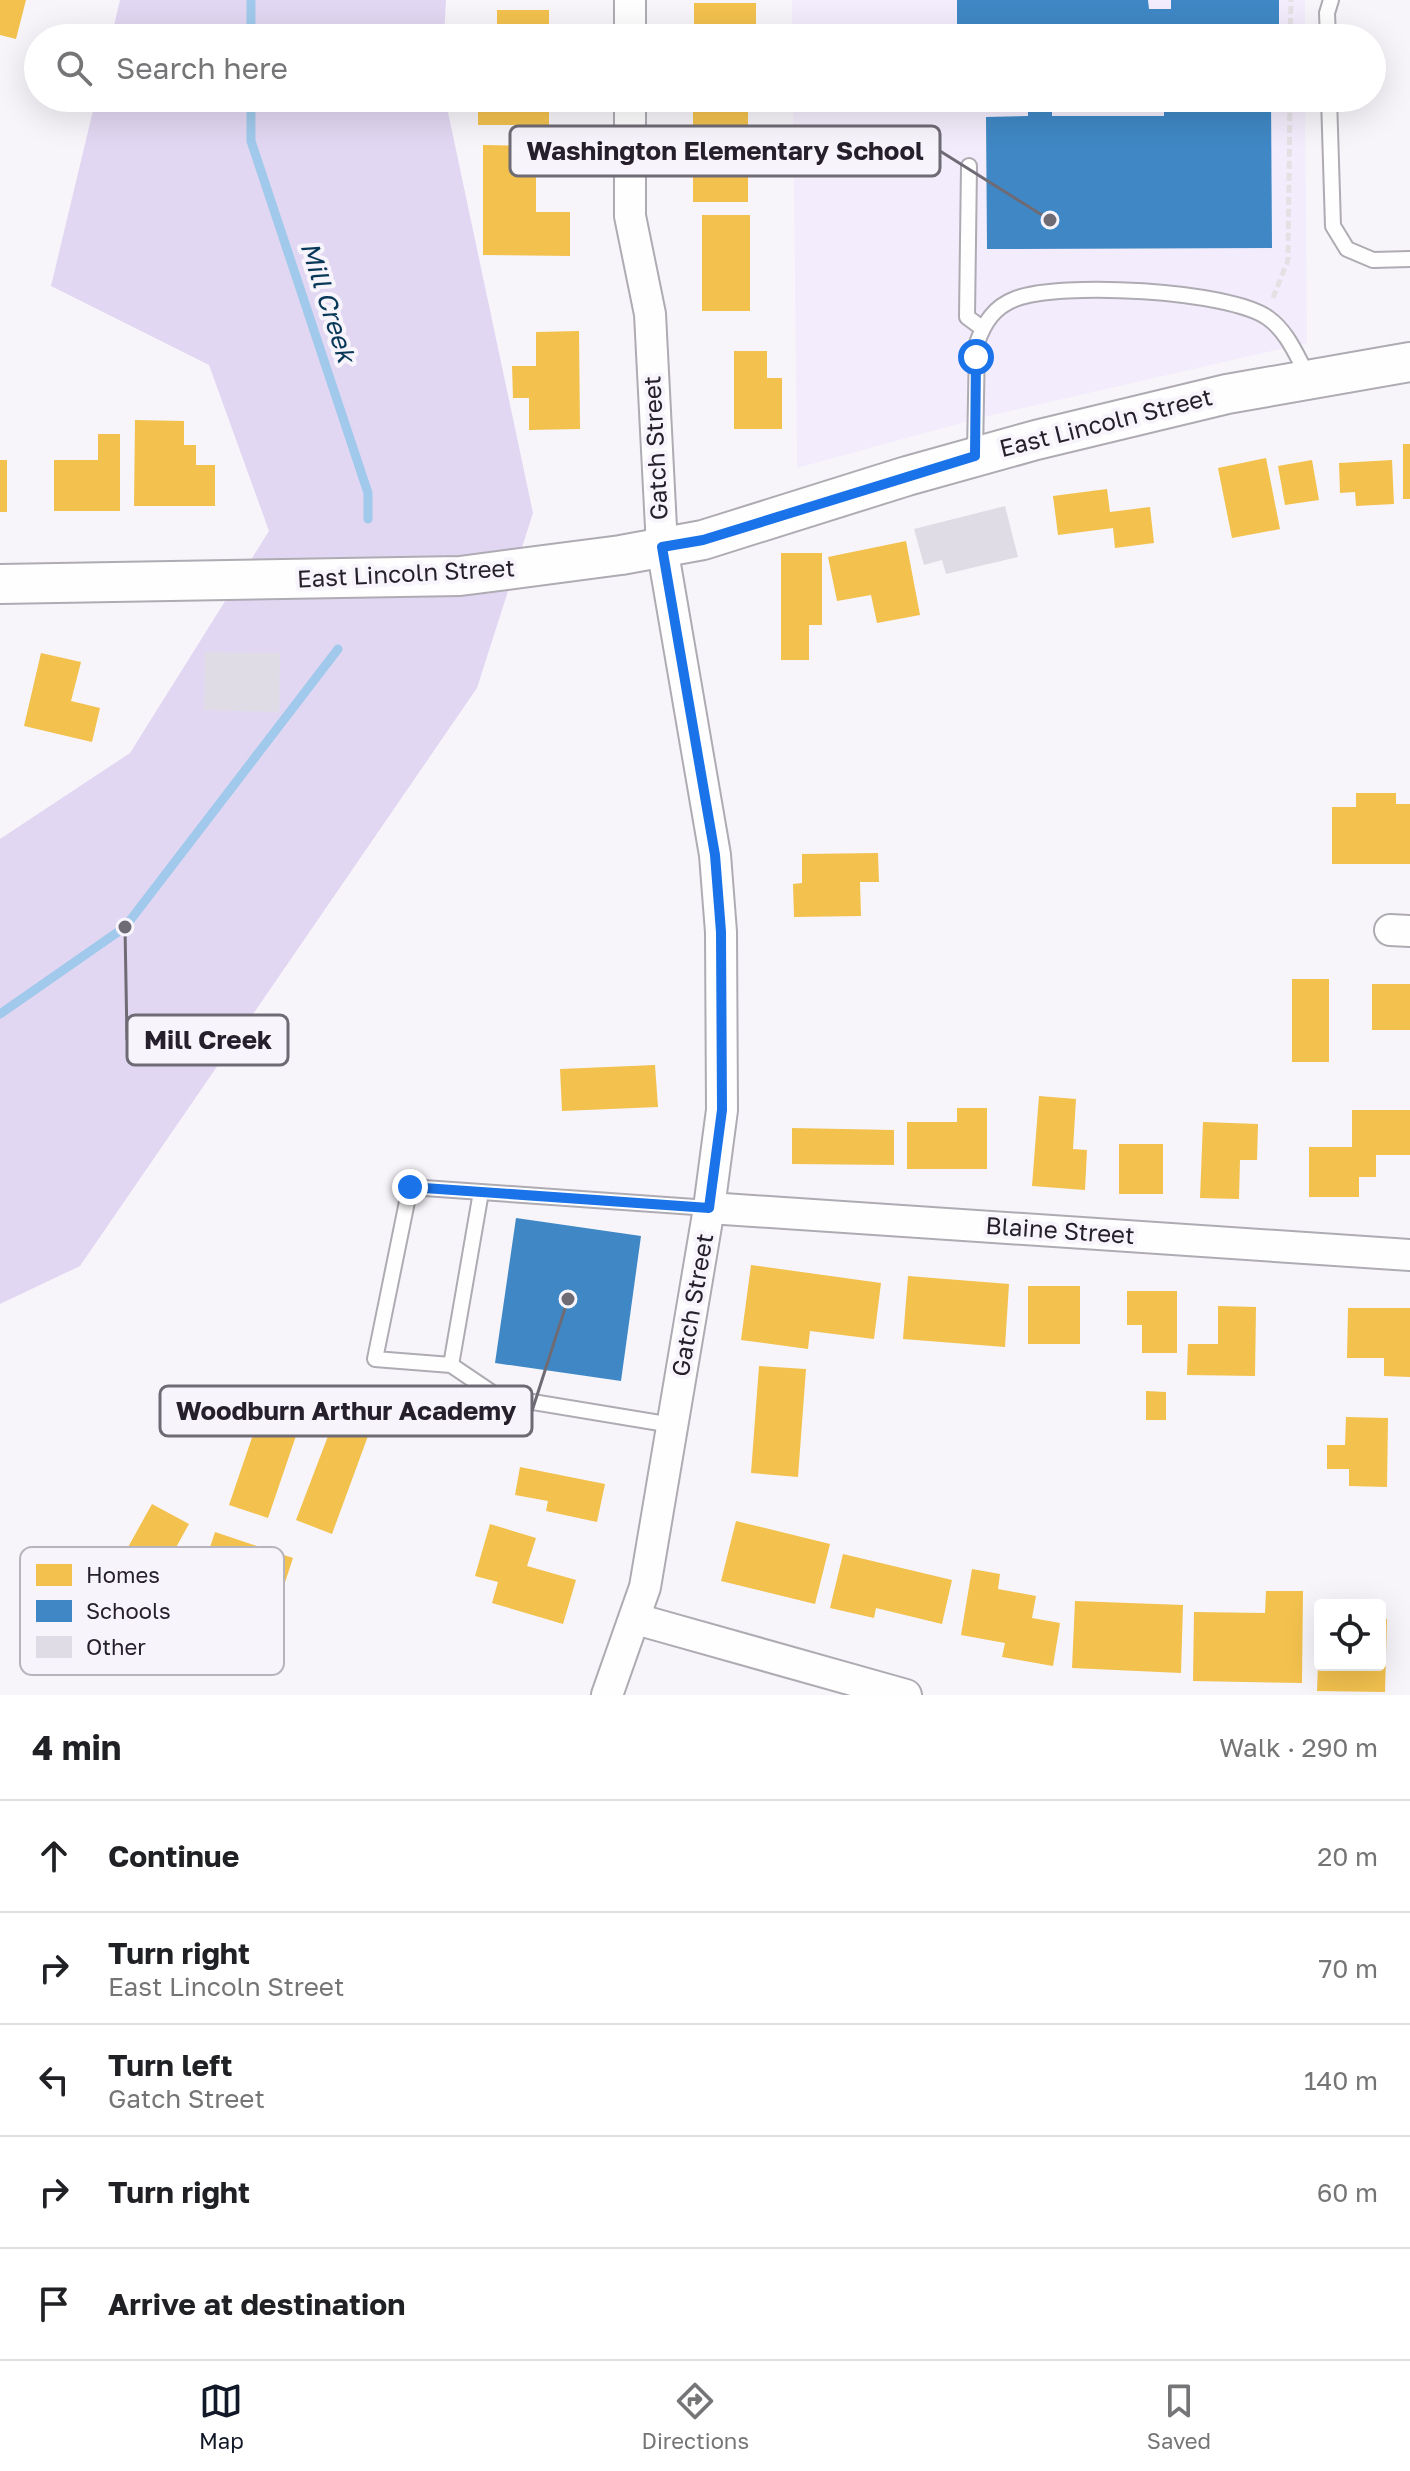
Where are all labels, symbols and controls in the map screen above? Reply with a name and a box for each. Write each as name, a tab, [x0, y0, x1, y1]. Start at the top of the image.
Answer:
search box	[24, 24, 1386, 112]
icon: search	[52, 46, 96, 90]
text: Search here	[116, 50, 288, 86]
callout: Washington Elementary School	[510, 126, 940, 176]
text: Washington Elementary School	[526, 135, 924, 166]
water label: Mill Creek	[294, 238, 363, 368]
route start	[958, 339, 994, 375]
street label: Gatch Street	[636, 375, 673, 521]
street label: East Lincoln Street	[996, 381, 1215, 462]
street label: East Lincoln Street	[296, 552, 516, 593]
callout: Mill Creek	[127, 1015, 288, 1065]
text: Mill Creek	[144, 1024, 272, 1055]
route end	[392, 1169, 428, 1205]
street label: Blaine Street	[985, 1210, 1136, 1249]
street label: Gatch Street	[665, 1231, 718, 1379]
callout: Woodburn Arthur Academy	[160, 1386, 532, 1436]
text: Woodburn Arthur Academy	[176, 1395, 517, 1426]
legend	[20, 1547, 284, 1675]
text: Homes	[86, 1561, 160, 1588]
text: Schools	[86, 1597, 171, 1624]
map controls	[1314, 1599, 1386, 1671]
button: locate	[1314, 1599, 1386, 1671]
text: Other	[86, 1633, 146, 1660]
text: 4 min	[32, 1727, 121, 1767]
text: Walk · 290 m	[1219, 1732, 1378, 1763]
icon: ahead	[32, 1834, 76, 1878]
text: Continue	[108, 1838, 239, 1874]
text: 20 m	[1317, 1841, 1378, 1872]
text: Turn right	[108, 1935, 250, 1971]
icon: right	[32, 1946, 76, 1990]
text: 70 m	[1319, 1953, 1378, 1984]
text: East Lincoln Street	[108, 1971, 344, 2002]
text: Turn left	[108, 2047, 233, 2083]
icon: left	[32, 2058, 76, 2102]
text: 140 m	[1304, 2065, 1378, 2096]
text: Gatch Street	[108, 2083, 265, 2114]
icon: right	[32, 2170, 76, 2214]
text: Turn right	[108, 2174, 250, 2210]
text: 60 m	[1317, 2177, 1378, 2208]
icon: arrive	[32, 2282, 76, 2326]
text: Arrive at destination	[108, 2286, 405, 2322]
tab: Map	[199, 2379, 244, 2454]
tab: Directions	[642, 2379, 749, 2454]
tab: Saved	[1147, 2379, 1211, 2454]

